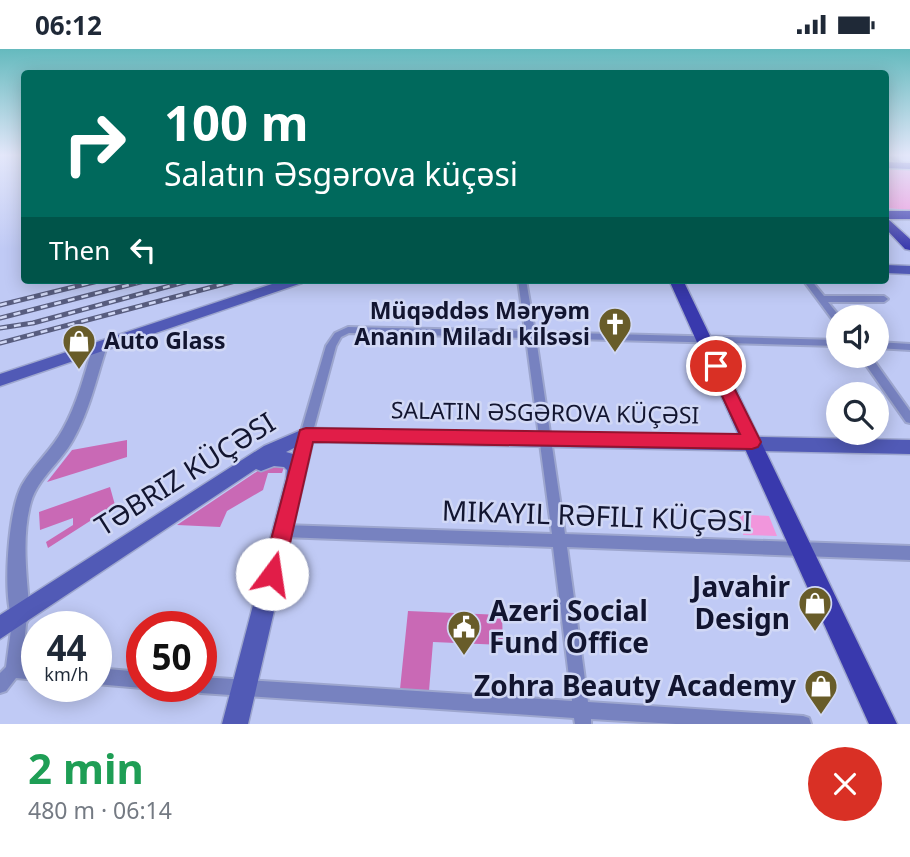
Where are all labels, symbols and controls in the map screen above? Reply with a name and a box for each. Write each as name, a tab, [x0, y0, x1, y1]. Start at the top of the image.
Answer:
text: 06:12	[35, 7, 102, 43]
text: 100 m	[164, 89, 309, 155]
icon: right	[49, 98, 140, 189]
text: Salatın Əsgərova küçəsi	[164, 152, 518, 195]
icon: left	[124, 231, 162, 269]
text: Then	[49, 232, 110, 268]
place label: Müqəddəs Məryəm Ananın Miladı kilsəsi	[354, 294, 590, 352]
church icon: Müqəddəs Məryəm Ananın Miladı kilsəsi	[596, 305, 634, 354]
map controls	[826, 305, 889, 445]
button: sound	[826, 305, 889, 368]
shop icon: Auto Glass	[60, 322, 98, 371]
place label: Auto Glass	[104, 324, 226, 356]
pin	[686, 336, 746, 396]
icon: arrive	[697, 347, 735, 385]
button: search	[826, 382, 889, 445]
street label: SALATIN ƏSGƏROVA KÜÇƏSI	[391, 393, 700, 431]
street label: TƏBRIZ KÜÇƏSI	[87, 403, 282, 544]
street label: MIKAYIL RƏFILI KÜÇƏSI	[441, 491, 753, 539]
position arrow	[235, 537, 309, 611]
place label: Javahir Design	[689, 567, 790, 637]
shop icon: Javahir Design	[796, 584, 834, 633]
place label: Azeri Social Fund Office	[489, 591, 649, 661]
public building icon: Azeri Social Fund Office	[445, 608, 483, 657]
speed limit sign: 50	[126, 611, 217, 702]
text: 44	[46, 624, 87, 671]
text: km/h	[44, 662, 89, 686]
place label: Zohra Beauty Academy	[474, 666, 796, 704]
shop icon: Zohra Beauty Academy	[802, 667, 840, 716]
text: 2 min	[28, 739, 144, 796]
button: close	[808, 747, 882, 821]
text: 480 m · 06:14	[28, 794, 172, 826]

